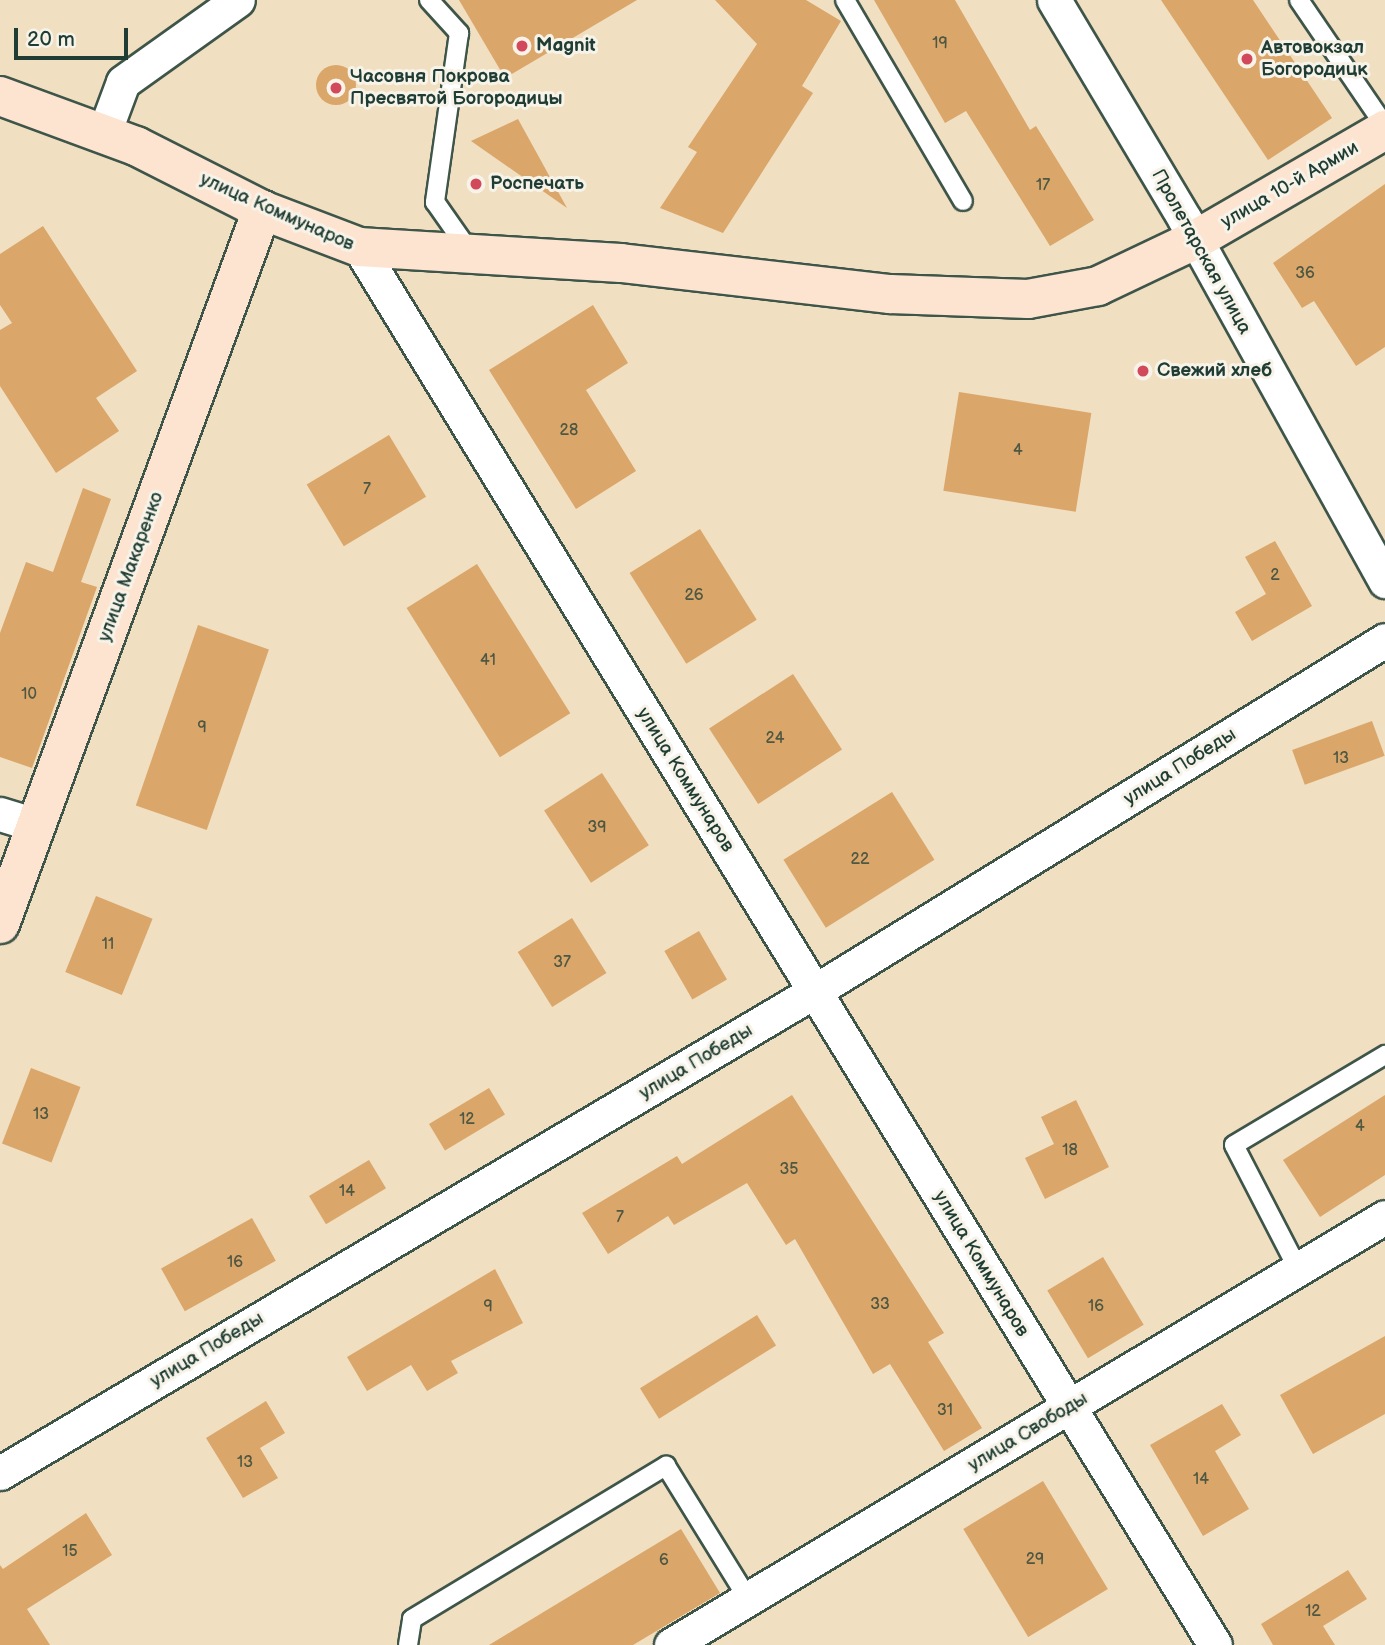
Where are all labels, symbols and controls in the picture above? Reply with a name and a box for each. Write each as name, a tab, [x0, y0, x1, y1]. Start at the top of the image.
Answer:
scale bar	[18, 14, 131, 58]
text: 20 m	[27, 27, 75, 52]
house number: 19	[932, 34, 948, 54]
place label: Magnit	[536, 35, 596, 57]
place label: Автовокзал Богородицк	[1261, 37, 1368, 81]
marker: Magnit	[514, 38, 530, 54]
marker: Автовокзал Богородицк	[1239, 51, 1255, 67]
place label: Часовня Покрова Пресвятой Богородицы	[350, 66, 563, 110]
marker: Часовня Покрова Пресвятой Богородицы	[328, 80, 344, 96]
street label: улица 10-й Армии	[1217, 136, 1363, 234]
street label: Пролетарская улица	[1146, 166, 1256, 338]
street label: улица Коммунаров	[196, 168, 358, 256]
place label: Роспечать	[490, 173, 584, 195]
marker: Роспечать	[468, 176, 484, 192]
house number: 17	[1036, 176, 1050, 196]
house number: 36	[1295, 264, 1315, 284]
place label: Свежий хлеб	[1157, 360, 1272, 382]
marker: Свежий хлеб	[1135, 363, 1151, 379]
house number: 28	[560, 421, 578, 441]
house number: 4	[1013, 441, 1023, 461]
house number: 7	[363, 480, 371, 500]
street label: улица Макаренко	[93, 489, 169, 645]
house number: 2	[1270, 566, 1280, 586]
house number: 26	[684, 586, 704, 606]
house number: 41	[480, 651, 496, 671]
house number: 10	[21, 685, 37, 705]
street label: улица Коммунаров	[631, 703, 739, 857]
house number: 9	[197, 718, 207, 738]
street label: улица Победы	[1120, 723, 1240, 811]
house number: 24	[766, 729, 784, 749]
house number: 13	[1333, 749, 1349, 769]
house number: 39	[587, 818, 607, 838]
house number: 22	[851, 850, 869, 870]
house number: 11	[102, 935, 114, 955]
house number: 37	[553, 953, 571, 973]
street label: улица Победы	[635, 1019, 757, 1105]
house number: 13	[33, 1105, 49, 1125]
house number: 12	[459, 1110, 475, 1130]
house number: 4	[1355, 1117, 1365, 1137]
house number: 18	[1062, 1141, 1078, 1161]
house number: 35	[779, 1160, 799, 1180]
house number: 14	[339, 1182, 355, 1202]
street label: улица Коммунаров	[928, 1187, 1034, 1341]
house number: 7	[616, 1208, 624, 1228]
house number: 16	[227, 1253, 243, 1273]
house number: 33	[870, 1295, 890, 1315]
house number: 9	[483, 1297, 493, 1317]
house number: 16	[1088, 1297, 1104, 1317]
street label: улица Победы	[146, 1307, 268, 1393]
street label: улица Свободы	[964, 1387, 1092, 1477]
house number: 31	[937, 1401, 953, 1421]
house number: 13	[237, 1453, 253, 1473]
house number: 14	[1193, 1470, 1209, 1490]
house number: 15	[62, 1542, 78, 1562]
house number: 29	[1026, 1550, 1044, 1570]
house number: 6	[659, 1551, 669, 1571]
house number: 12	[1305, 1602, 1321, 1622]

